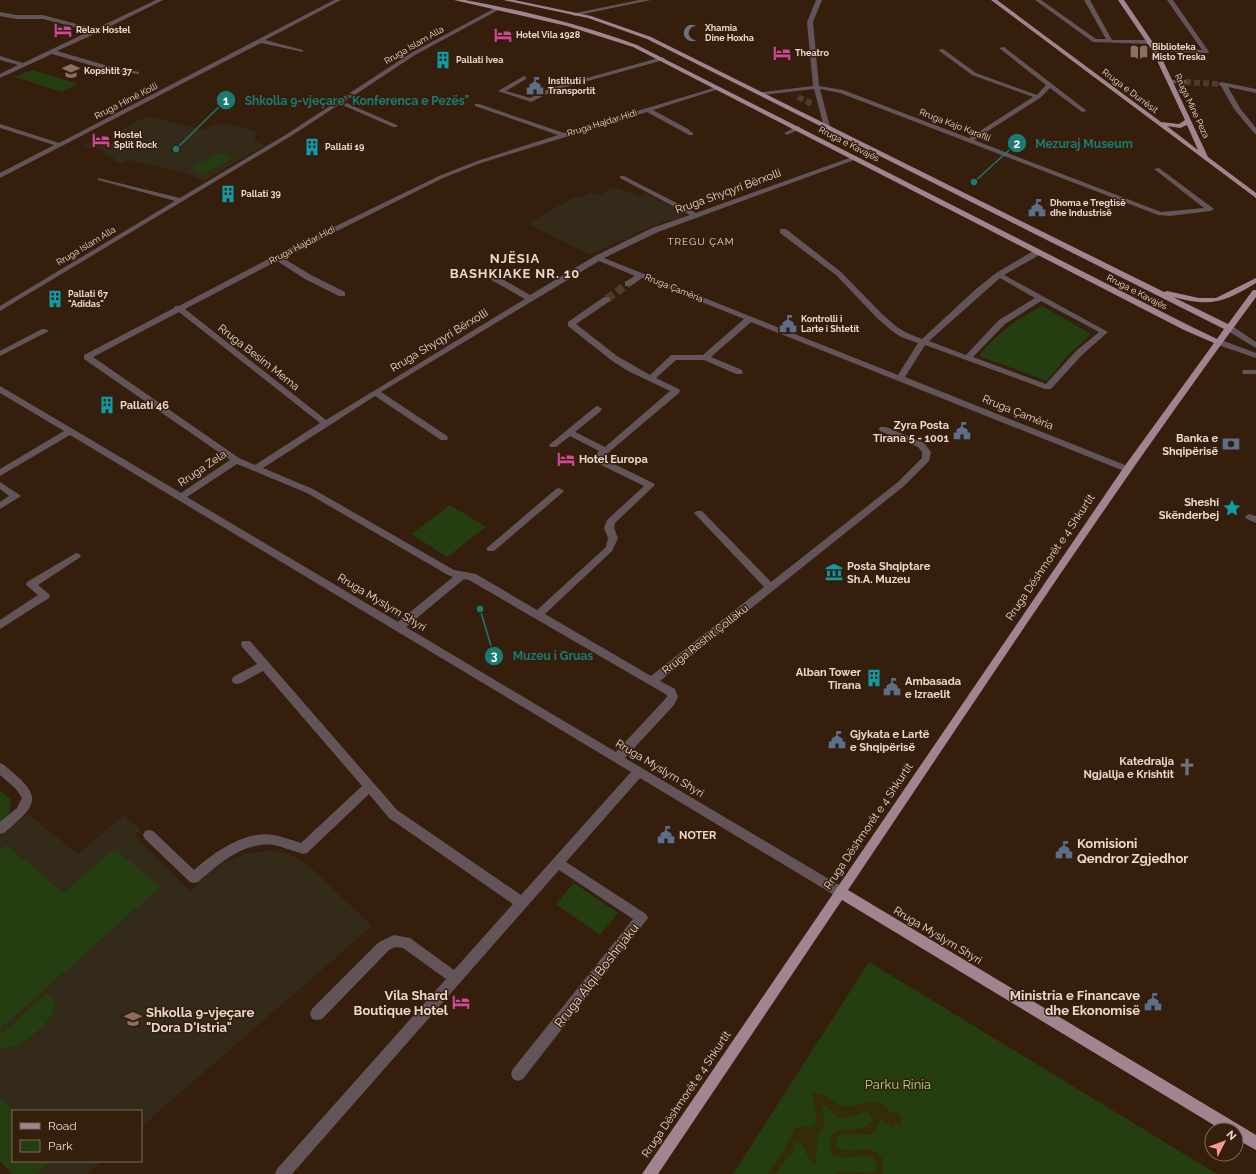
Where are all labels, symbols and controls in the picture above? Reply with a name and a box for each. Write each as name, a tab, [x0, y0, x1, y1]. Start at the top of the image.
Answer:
hotel icon: Relax Hostel	[53, 20, 73, 40]
mosque icon: Xhamia Dine Hoxha	[682, 23, 702, 43]
place label: Xhamia Dine Hoxha	[704, 23, 754, 43]
street label: Rruga Islam Alla	[382, 24, 446, 66]
place label: Relax Hostel	[76, 25, 130, 35]
hotel icon: Hotel Vila 1928	[493, 25, 513, 45]
place label: Hotel Vila 1928	[516, 30, 581, 40]
library icon: Biblioteka Misto Treska	[1129, 42, 1149, 62]
place label: Biblioteka Misto Treska	[1152, 42, 1206, 62]
hotel icon: Theatro	[772, 43, 792, 63]
place label: Theatro	[795, 48, 829, 58]
building icon: Pallati Ivea	[433, 50, 453, 70]
place label: Pallati Ivea	[456, 55, 503, 65]
school or university icon: Kopshtit 37	[61, 61, 81, 81]
place label: Kopshtit 37	[84, 66, 133, 76]
street label: Rruga e Durrësit	[1100, 67, 1160, 115]
street label: Rruga Mine Peza	[1173, 72, 1211, 140]
public building icon: Instituti i Transportit	[525, 76, 545, 96]
place label: Instituti i Transportit	[548, 76, 596, 96]
street label: Rruga Himë Kolli	[93, 81, 159, 121]
callout: Shkolla 9-vjeçare "Konferenca e Pezës"	[216, 88, 477, 112]
text: 1	[223, 94, 229, 108]
text: Shkolla 9-vjeçare "Konferenca e Pezës"	[245, 94, 469, 108]
street label: Rruga Kajo Karafili	[918, 107, 992, 143]
street label: Rruga Hajdar Hidi	[566, 108, 638, 138]
street label: Rruga e Kavajës	[817, 124, 881, 164]
hotel icon: Hostel Split Rock	[91, 130, 111, 150]
place label: Hostel Split Rock	[114, 130, 158, 150]
callout: Mezuraj Museum	[1007, 131, 1141, 155]
building icon: Pallati 19	[302, 137, 322, 157]
text: 2	[1014, 137, 1021, 151]
text: Mezuraj Museum	[1035, 137, 1133, 151]
place label: Pallati 19	[325, 142, 364, 152]
street label: Rruga Shyqyri Bërxolli	[674, 166, 783, 217]
building icon: Pallati 39	[218, 184, 238, 204]
place label: Pallati 39	[241, 189, 281, 199]
public building icon: Dhoma e Tregtisë dhe Industrisë	[1027, 198, 1047, 218]
place label: Dhoma e Tregtisë dhe Industrisë	[1050, 198, 1126, 218]
street label: Rruga Islam Alla	[55, 224, 117, 268]
street label: Rruga Hajdar Hidi	[267, 224, 337, 266]
district label: TREGU ÇAM	[667, 236, 735, 247]
district label: NJËSIA BASHKIAKE NR. 10	[450, 251, 580, 281]
street label: Rruga Çamëria	[643, 272, 705, 304]
street label: Rruga e Kavajës	[1105, 272, 1169, 312]
building icon: Pallati 67 "Adidas"	[45, 289, 65, 309]
place label: Pallati 67 "Adidas"	[68, 289, 109, 309]
street label: Rruga Shyqyri Bërxolli	[388, 306, 490, 375]
public building icon: Kontrolli i Larte i Shtetit	[778, 314, 798, 334]
place label: Kontrolli i Larte i Shtetit	[801, 314, 860, 334]
street label: Rruga Besim Mema	[215, 322, 302, 393]
street label: Rruga Çamëria	[980, 392, 1055, 433]
building icon: Pallati 46	[97, 395, 117, 415]
place label: Pallati 46	[120, 399, 169, 412]
place label: Zyra Posta Tirana 5 - 1001	[873, 419, 950, 445]
public building icon: Zyra Posta Tirana 5 - 1001	[952, 421, 972, 441]
place label: Banka e Shqipërisë	[1162, 432, 1218, 458]
bank icon: Banka e Shqipërisë	[1221, 434, 1241, 454]
street label: Rruga Zela	[176, 448, 229, 489]
hotel icon: Hotel Europa	[556, 449, 576, 469]
place label: Hotel Europa	[579, 453, 648, 466]
street label: Rruga Dëshmorët e 4 Shkurtit	[1003, 491, 1098, 623]
place label: Sheshi Skënderbej	[1159, 496, 1219, 522]
place icon: Sheshi Skënderbej	[1222, 498, 1242, 518]
place label: Posta Shqiptare Sh.A. Muzeu	[847, 560, 931, 586]
museum icon: Posta Shqiptare Sh.A. Muzeu	[824, 562, 844, 582]
street label: Rruga Myslym Shyri	[335, 571, 428, 634]
street label: Rruga Reshit Çollaku	[660, 602, 751, 677]
callout: Muzeu i Gruas	[484, 644, 601, 668]
text: 3	[491, 649, 498, 663]
text: Muzeu i Gruas	[513, 649, 593, 663]
place label: Alban Tower Tirana	[796, 666, 862, 692]
building icon: Alban Tower Tirana	[864, 668, 884, 688]
place label: Ambasada e Izraelit	[905, 675, 961, 701]
public building icon: Ambasada e Izraelit	[882, 677, 902, 697]
place label: Gjykata e Lartë e Shqipërisë	[850, 728, 930, 754]
public building icon: Gjykata e Lartë e Shqipërisë	[827, 730, 847, 750]
street label: Rruga Myslym Shyri	[613, 737, 706, 800]
place label: Katedralja Ngjallja e Krishtit	[1084, 755, 1175, 781]
church icon: Katedralja Ngjallja e Krishtit	[1177, 757, 1197, 777]
street label: Rruga Dëshmorët e 4 Shkurtit	[821, 760, 916, 892]
public building icon: NOTER	[656, 825, 676, 845]
place label: NOTER	[679, 829, 717, 842]
place label: Komisioni Qendror Zgjedhor	[1077, 836, 1188, 866]
public building icon: Komisioni Qendror Zgjedhor	[1054, 840, 1074, 860]
street label: Rruga Myslym Shyri	[891, 904, 984, 967]
street label: Rruga Alqi Boshnjaku	[551, 920, 642, 1030]
place label: Vila Shard Boutique Hotel	[354, 988, 449, 1018]
place label: Ministria e Financave dhe Ekonomisë	[1010, 988, 1140, 1018]
hotel icon: Vila Shard Boutique Hotel	[451, 992, 471, 1012]
public building icon: Ministria e Financave dhe Ekonomisë	[1143, 992, 1163, 1012]
place label: Shkolla 9-vjeçare "Dora D'Istria"	[146, 1005, 254, 1035]
school or university icon: Shkolla 9-vjeçare "Dora D'Istria"	[123, 1009, 143, 1029]
street label: Rruga Dëshmorët e 4 Shkurtit	[639, 1028, 734, 1160]
park label: Parku Rinia	[865, 1077, 931, 1092]
legend	[12, 1110, 142, 1162]
text: Road	[48, 1119, 77, 1133]
north arrow	[1204, 1122, 1244, 1162]
text: N	[1223, 1128, 1239, 1143]
text: Park	[48, 1139, 73, 1153]

